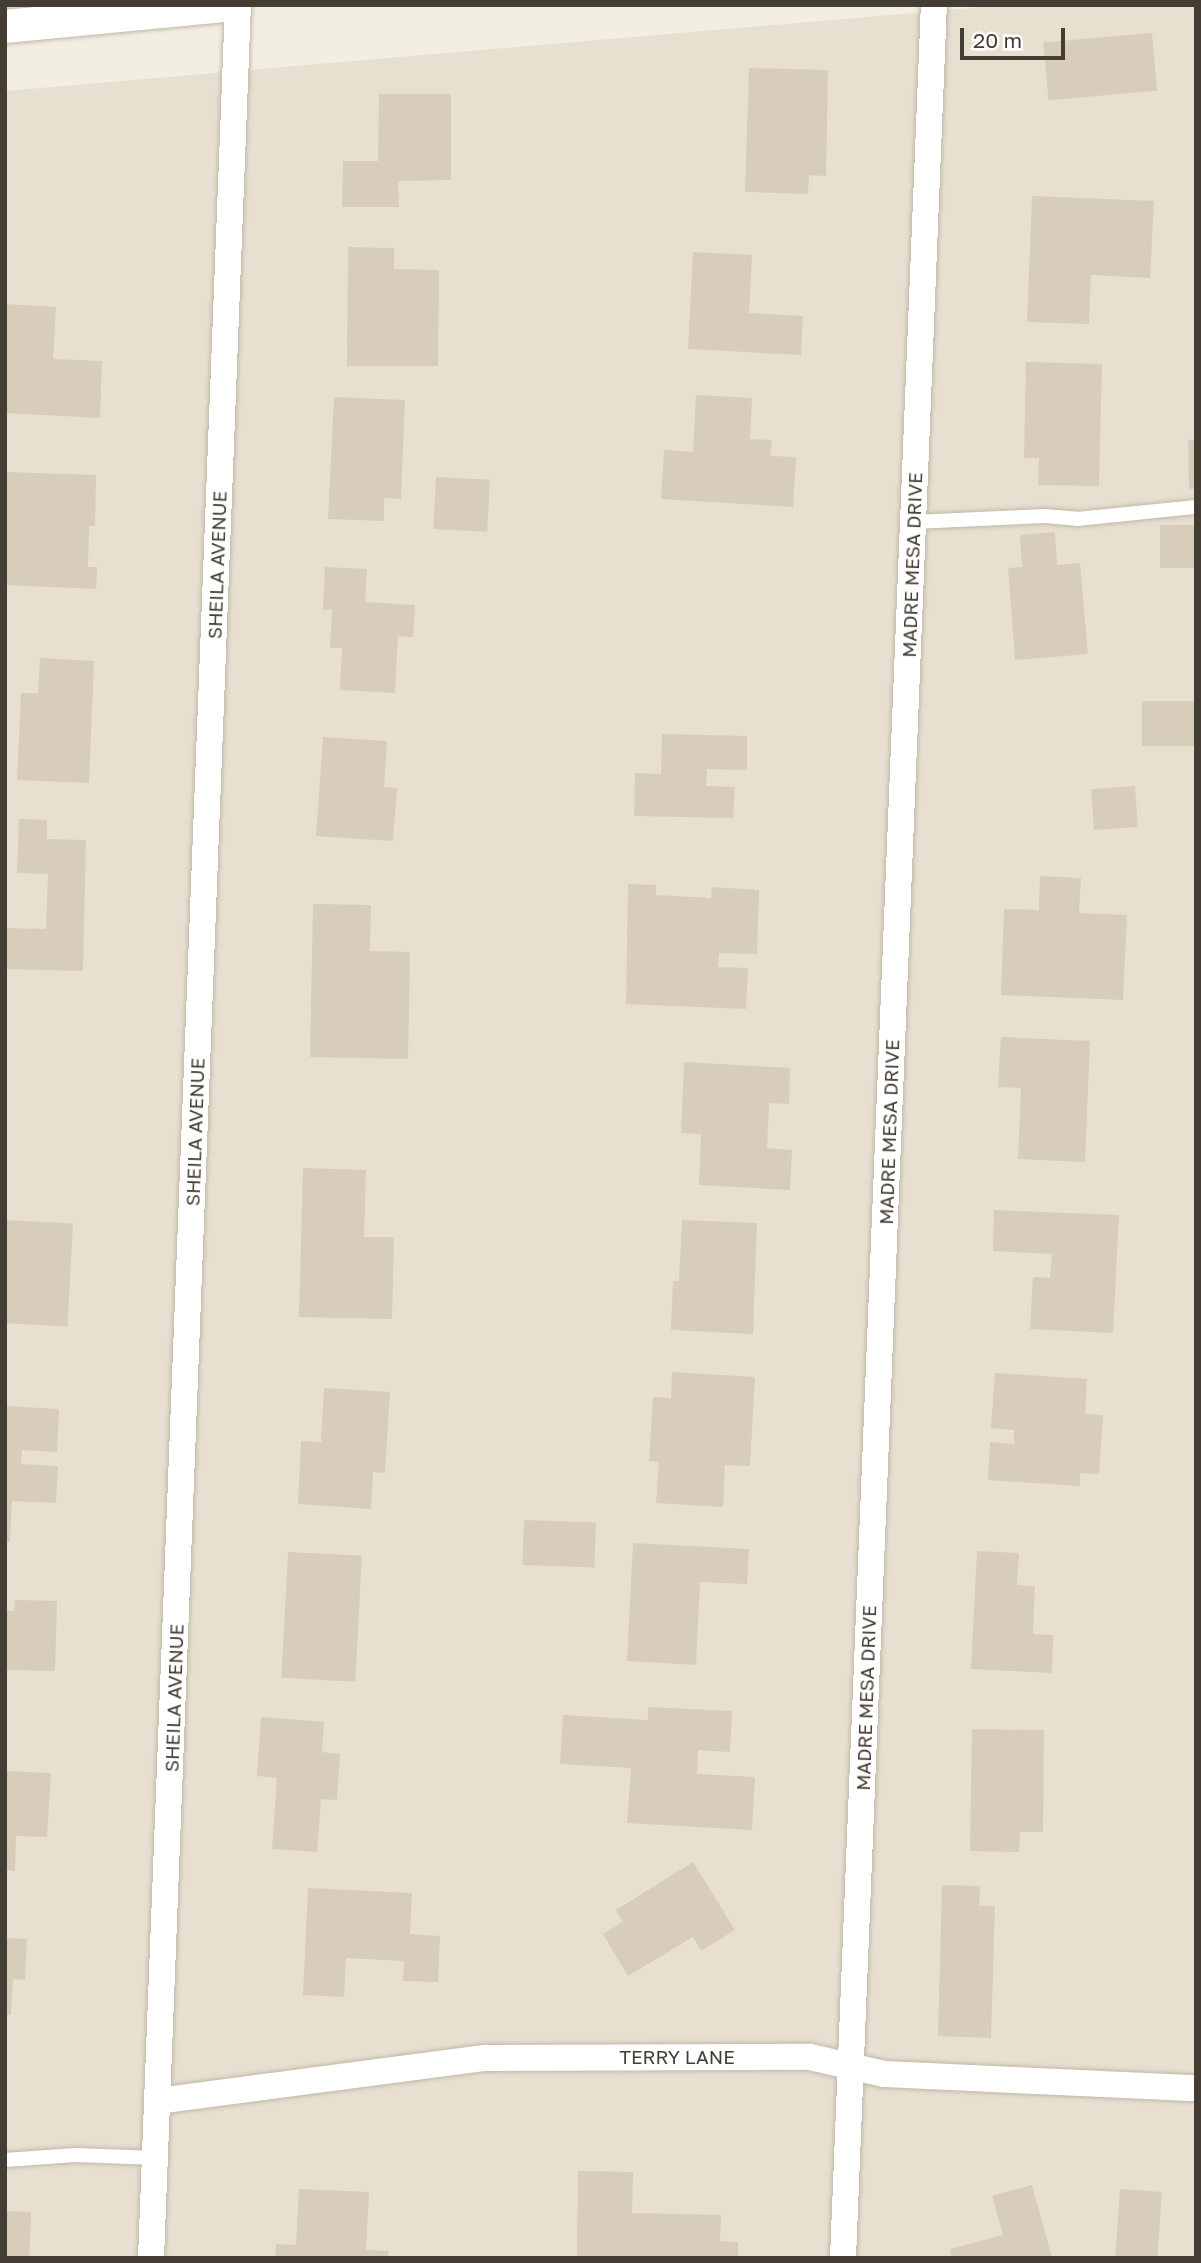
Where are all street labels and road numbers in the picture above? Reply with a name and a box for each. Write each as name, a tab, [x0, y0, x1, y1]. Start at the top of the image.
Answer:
street label: MADRE MESA DRIVE	[897, 472, 927, 658]
street label: SHEILA AVENUE	[203, 491, 231, 639]
street label: MADRE MESA DRIVE	[874, 1039, 904, 1225]
street label: SHEILA AVENUE	[181, 1058, 209, 1206]
street label: MADRE MESA DRIVE	[851, 1605, 881, 1791]
street label: SHEILA AVENUE	[160, 1624, 188, 1772]
street label: TERRY LANE	[619, 2046, 735, 2068]

